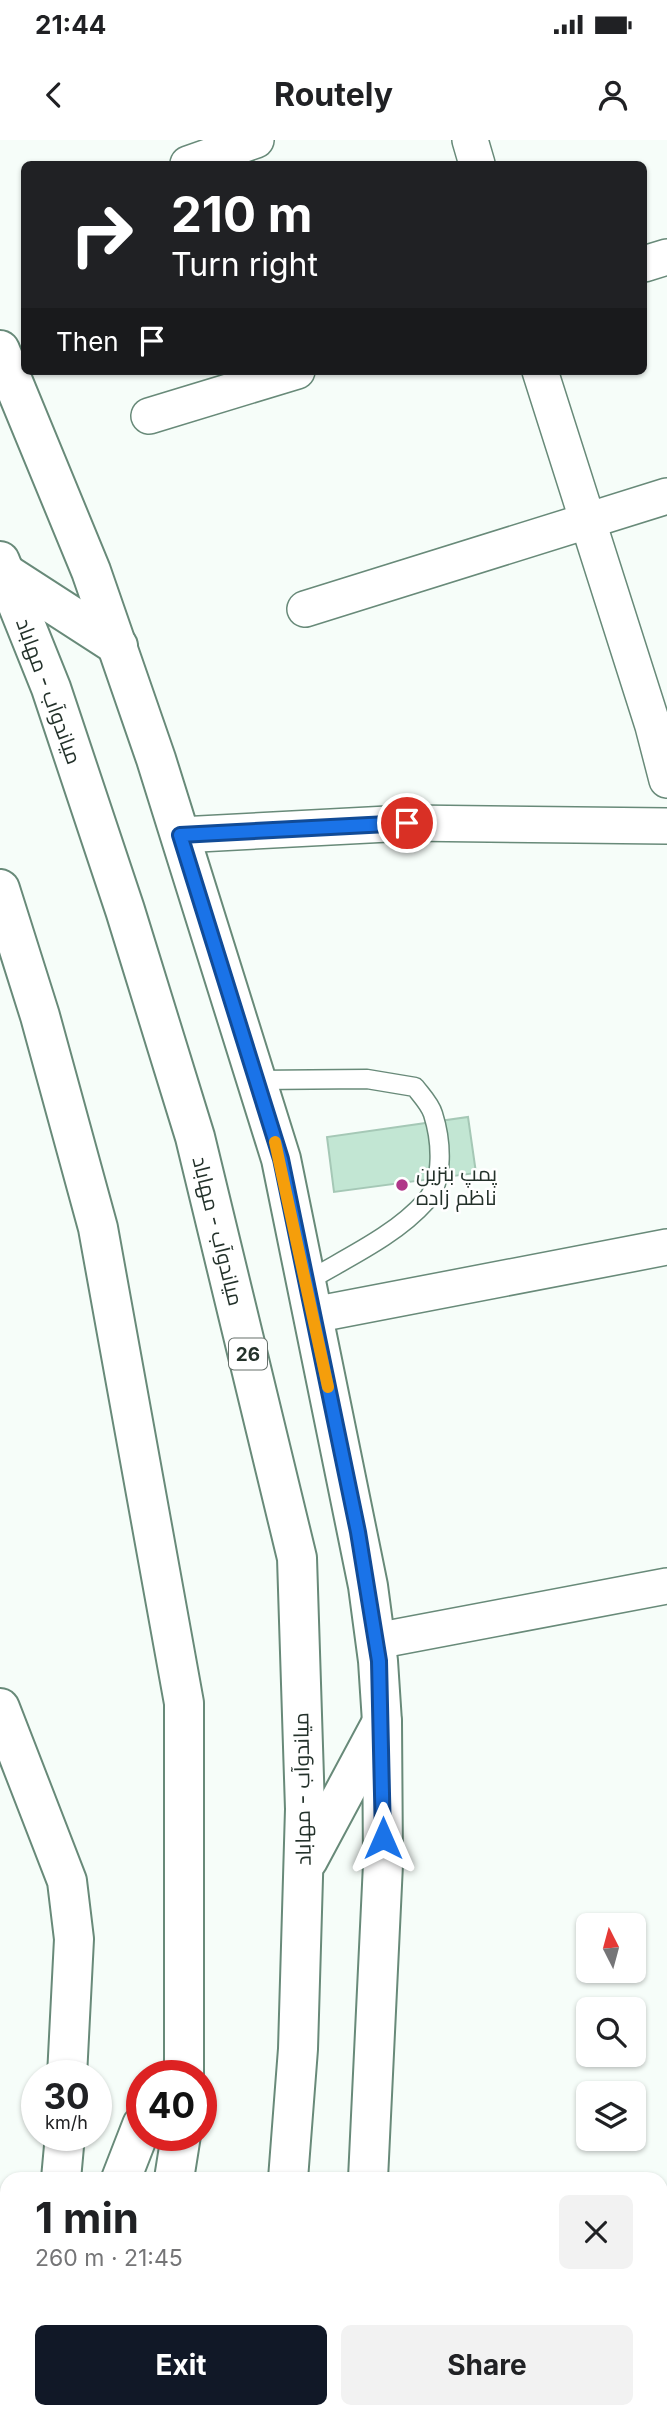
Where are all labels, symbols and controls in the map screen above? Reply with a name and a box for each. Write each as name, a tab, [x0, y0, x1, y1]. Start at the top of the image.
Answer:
text: 21:44	[35, 9, 106, 40]
text: Routely	[274, 75, 393, 114]
icon: back	[35, 76, 73, 114]
icon: person	[594, 76, 632, 114]
text: 210 m	[171, 185, 312, 244]
icon: right	[56, 189, 147, 280]
text: Turn right	[171, 245, 318, 284]
icon: arrive	[133, 322, 171, 360]
text: Then	[56, 326, 119, 357]
street label: میاندوآب - مهاباد	[10, 615, 87, 768]
pin	[377, 793, 437, 853]
icon: arrive	[388, 804, 426, 842]
street label: میاندوآب - مهاباد	[186, 1154, 249, 1309]
place label: پمپ بنزین ناظم زاده	[416, 1161, 498, 1212]
marker: پمپ بنزین ناظم زاده	[394, 1177, 410, 1193]
road number: 26	[229, 1338, 267, 1370]
street label: میاندوآب - مهاباد	[288, 1712, 317, 1866]
position arrow	[346, 1801, 420, 1875]
north arrow	[576, 1913, 646, 1983]
map controls	[576, 1913, 646, 2151]
button: search	[576, 1997, 646, 2067]
speed limit sign: 40	[126, 2060, 217, 2151]
text: 30	[43, 2075, 90, 2117]
button: layers	[576, 2081, 646, 2151]
text: km/h	[45, 2112, 88, 2133]
text: 1 min	[35, 2192, 139, 2243]
button: close	[559, 2195, 633, 2269]
text: 260 m · 21:45	[35, 2244, 183, 2272]
button: Exit	[35, 2325, 327, 2405]
button: Share	[341, 2325, 633, 2405]

